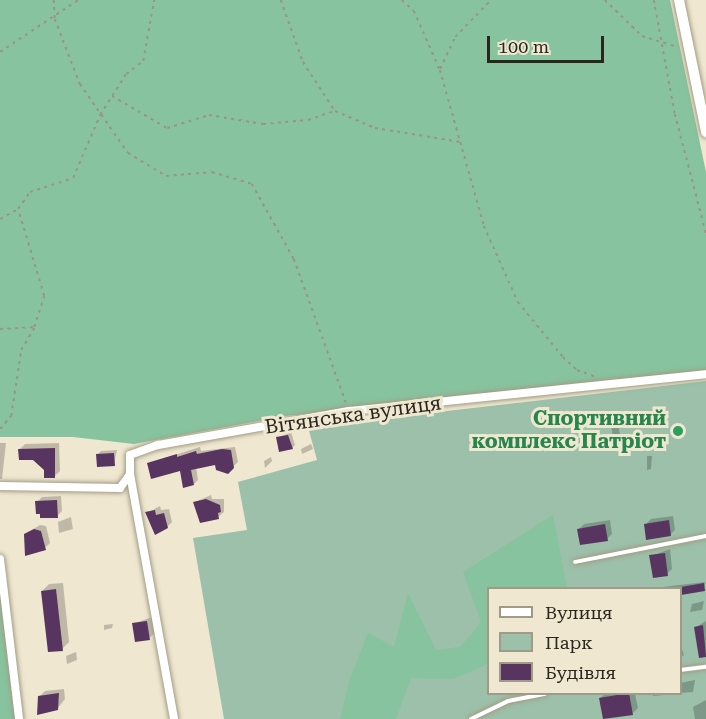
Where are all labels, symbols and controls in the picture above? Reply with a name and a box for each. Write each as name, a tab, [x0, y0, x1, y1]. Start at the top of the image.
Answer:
scale bar	[490, 24, 607, 62]
text: 100 m	[498, 36, 549, 57]
street label: Вітянська вулиця	[263, 391, 443, 439]
place label: Спортивний комплекс Патріот	[472, 407, 666, 454]
marker: Спортивний комплекс Патріот	[671, 424, 685, 438]
legend	[487, 587, 682, 695]
text: Вулиця	[545, 602, 612, 623]
text: Парк	[545, 632, 593, 653]
text: Будівля	[545, 662, 616, 683]

